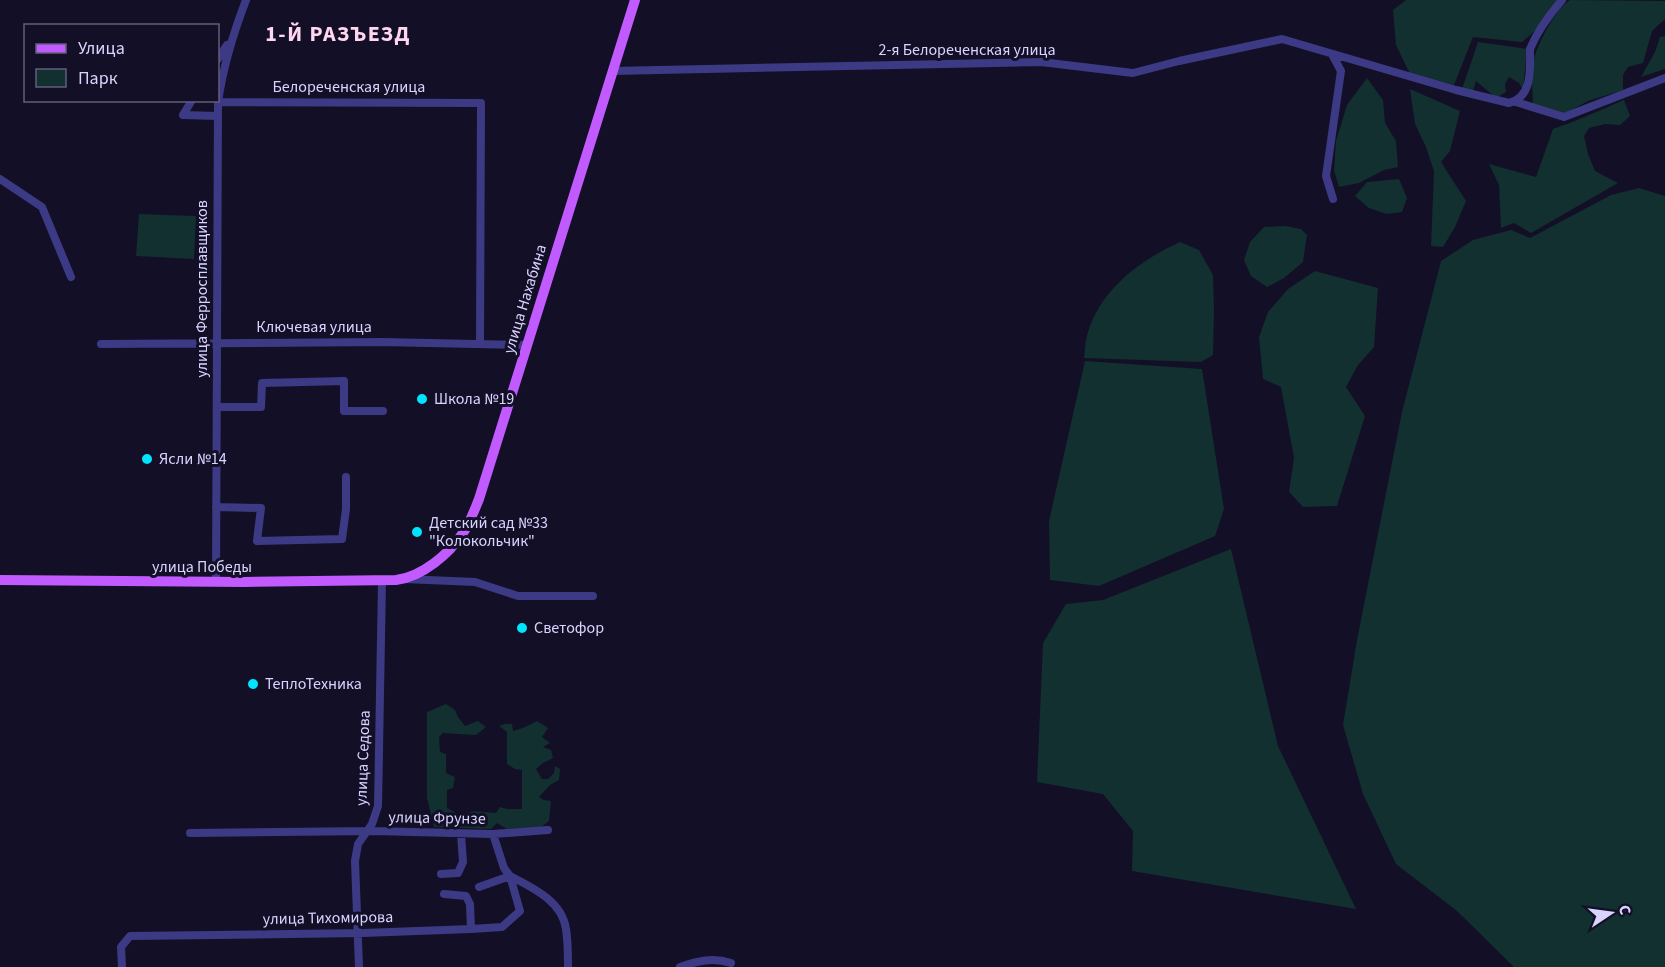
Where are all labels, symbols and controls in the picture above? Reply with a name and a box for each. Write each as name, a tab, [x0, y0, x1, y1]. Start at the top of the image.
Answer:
district label: 1-Й РАЗЪЕЗД	[265, 18, 411, 50]
legend	[24, 24, 219, 102]
text: Улица	[78, 36, 125, 61]
street label: 2-я Белореченская улица	[878, 39, 1056, 61]
text: Парк	[78, 66, 118, 91]
street label: Белореченская улица	[273, 76, 425, 98]
street label: улица Ферросплавщиков	[191, 200, 213, 378]
street label: улица Нахабина	[498, 242, 552, 356]
street label: Ключевая улица	[256, 316, 372, 338]
place label: Школа №19	[434, 388, 514, 410]
marker: Школа №19	[415, 392, 429, 406]
place label: Ясли №14	[159, 448, 227, 470]
marker: Ясли №14	[140, 452, 154, 466]
place label: Детский сад №33 "Колокольчик"	[429, 512, 548, 552]
marker: Детский сад №33 "Колокольчик"	[410, 525, 424, 539]
street label: улица Победы	[152, 556, 252, 578]
place label: Светофор	[534, 617, 604, 639]
marker: Светофор	[515, 621, 529, 635]
place label: ТеплоТехника	[265, 673, 362, 695]
marker: ТеплоТехника	[246, 677, 260, 691]
street label: улица Седова	[350, 710, 376, 806]
street label: улица Фрунзе	[388, 806, 486, 830]
north arrow	[1581, 883, 1641, 943]
text: С	[1613, 903, 1636, 917]
street label: улица Тихомирова	[263, 906, 393, 930]

